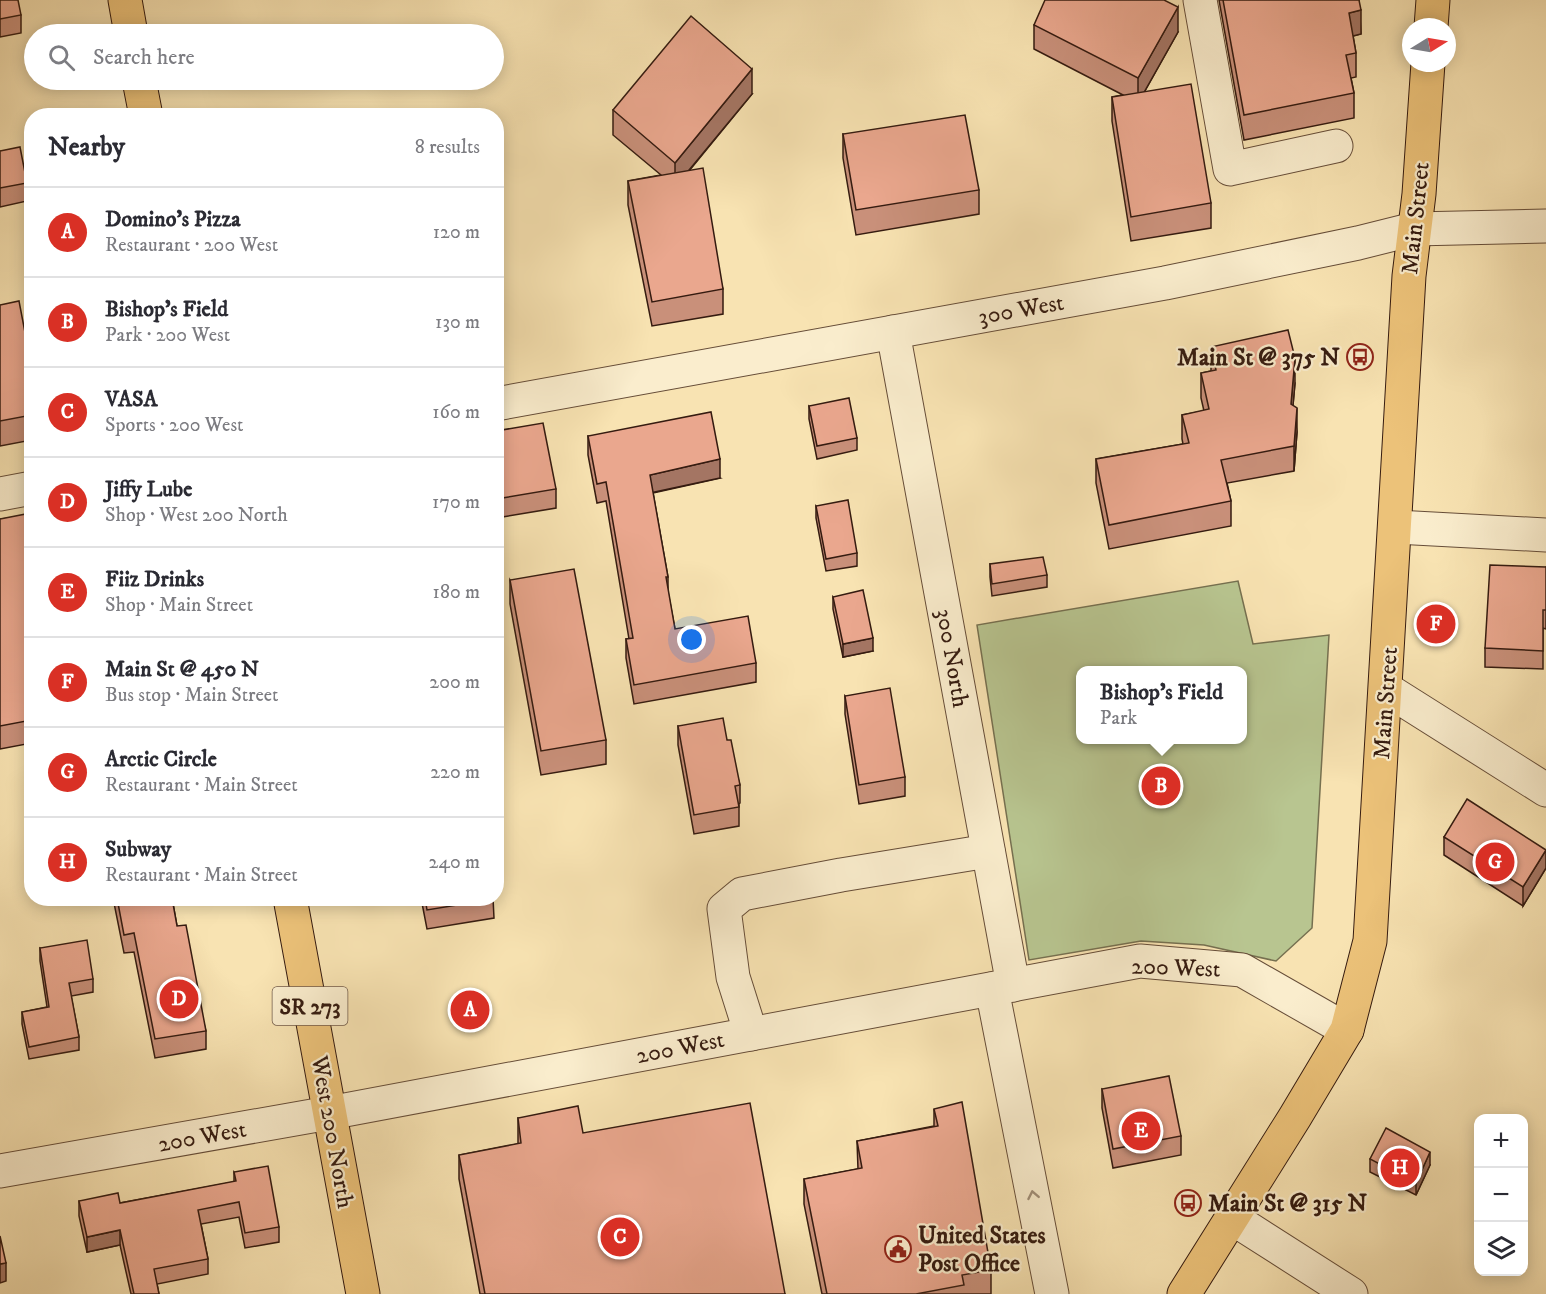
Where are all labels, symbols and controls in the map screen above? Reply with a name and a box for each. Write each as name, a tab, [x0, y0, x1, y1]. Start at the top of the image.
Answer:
north arrow	[1402, 18, 1456, 72]
search box	[24, 24, 504, 90]
icon: search	[45, 41, 78, 74]
text: Search here	[93, 44, 195, 71]
text: Nearby	[48, 131, 125, 164]
text: 8 results	[415, 135, 480, 160]
street label: Main Street	[1395, 160, 1437, 276]
text: Domino's Pizza	[105, 206, 241, 233]
text: A	[61, 220, 74, 245]
text: 120 m	[433, 220, 480, 245]
text: Restaurant · 200 West	[105, 233, 278, 258]
street label: 300 West	[976, 288, 1067, 332]
text: Bishop's Field	[105, 296, 228, 323]
text: B	[61, 310, 74, 335]
text: 130 m	[435, 310, 480, 335]
text: Park · 200 West	[105, 323, 230, 348]
bus stop icon: Main St @ 375 N	[1345, 342, 1375, 372]
place label: Main St @ 375 N	[1177, 343, 1340, 373]
text: VASA	[105, 386, 158, 413]
text: C	[61, 400, 74, 425]
text: 160 m	[432, 400, 480, 425]
text: Sports · 200 West	[105, 413, 243, 438]
text: Jiffy Lube	[105, 476, 192, 503]
text: D	[60, 490, 75, 515]
text: 170 m	[432, 490, 480, 515]
text: Shop · West 200 North	[105, 503, 288, 528]
text: Fiiz Drinks	[105, 566, 204, 593]
text: E	[60, 580, 75, 605]
text: 180 m	[433, 580, 480, 605]
text: Shop · Main Street	[105, 593, 253, 618]
pin: F	[1416, 602, 1456, 646]
street label: 300 North	[929, 606, 976, 710]
your location	[677, 625, 706, 654]
street label: Main Street	[1367, 645, 1405, 760]
text: Main St @ 450 N	[105, 656, 259, 683]
popup	[1076, 666, 1247, 744]
text: F	[61, 670, 74, 695]
text: 200 m	[429, 670, 480, 695]
text: Bishop's Field	[1100, 679, 1223, 706]
text: Bus stop · Main Street	[105, 683, 279, 708]
text: Park	[1100, 706, 1137, 731]
text: Arctic Circle	[105, 746, 217, 773]
text: G	[61, 760, 74, 785]
text: 220 m	[430, 760, 480, 785]
pin: B	[1142, 764, 1180, 808]
text: Restaurant · Main Street	[105, 773, 298, 798]
text: Subway	[105, 836, 171, 863]
pin: G	[1476, 840, 1514, 884]
text: H	[59, 850, 76, 875]
text: 240 m	[429, 850, 480, 875]
text: Restaurant · Main Street	[105, 863, 298, 888]
street label: 200 West	[1131, 951, 1221, 985]
pin: D	[160, 976, 198, 1022]
road number: SR 273	[272, 987, 348, 1025]
pin: A	[450, 988, 490, 1032]
street label: 200 West	[634, 1025, 727, 1071]
street label: West 200 North	[304, 1053, 360, 1211]
pin: E	[1122, 1108, 1160, 1154]
street label: 200 West	[156, 1114, 249, 1160]
map controls	[1474, 1114, 1528, 1276]
button: +	[1474, 1114, 1528, 1168]
pin: H	[1380, 1146, 1420, 1190]
button: −	[1474, 1168, 1528, 1222]
bus stop icon: Main St @ 315 N	[1173, 1188, 1203, 1218]
place label: Main St @ 315 N	[1208, 1189, 1367, 1219]
one-way arrow	[1027, 1191, 1040, 1201]
pin: C	[600, 1214, 640, 1260]
place label: United States Post Office	[918, 1221, 1046, 1279]
button: layers	[1474, 1222, 1528, 1276]
public building icon: United States Post Office	[883, 1234, 913, 1264]

